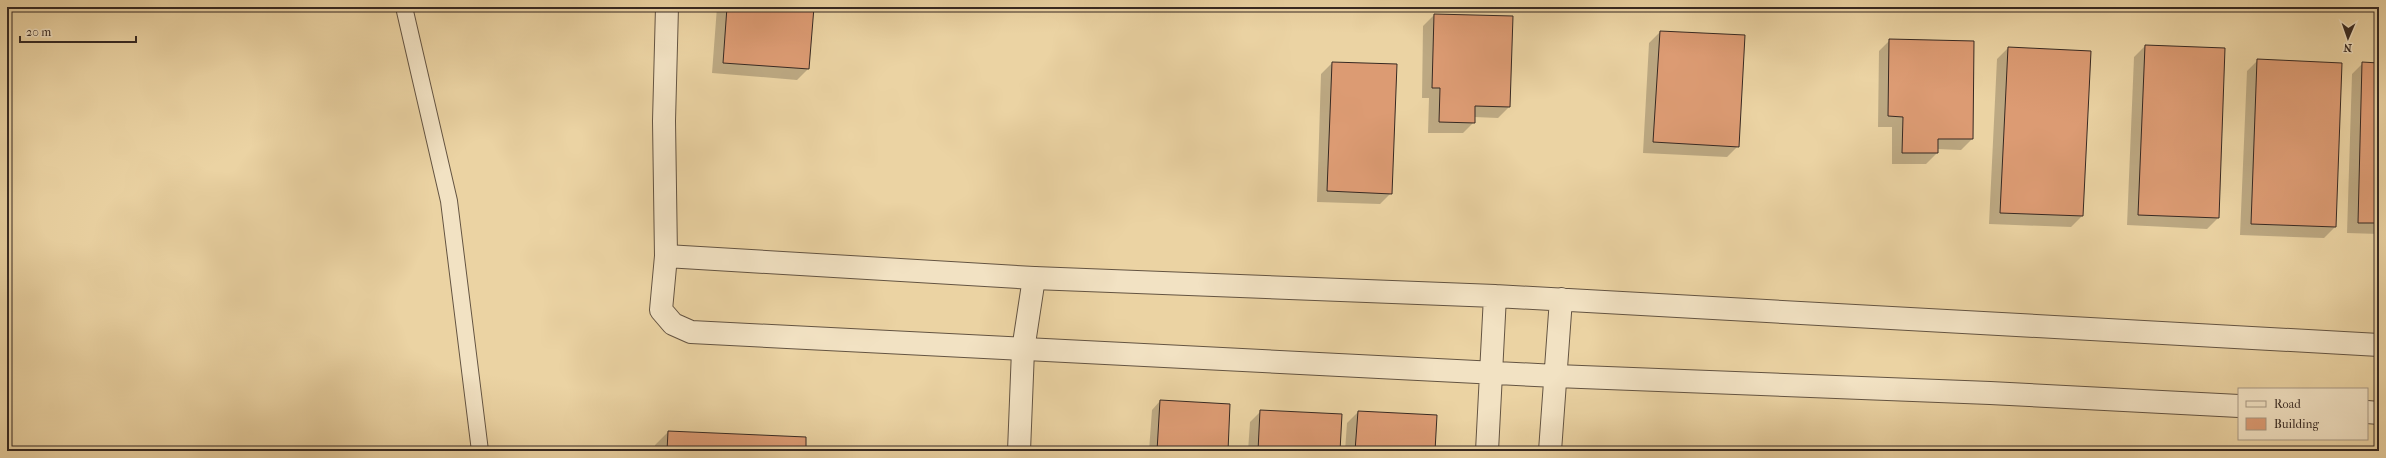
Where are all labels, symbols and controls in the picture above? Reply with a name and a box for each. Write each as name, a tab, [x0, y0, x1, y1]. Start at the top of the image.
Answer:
scale bar	[20, 18, 136, 44]
north arrow	[2328, 18, 2368, 58]
text: 20 m	[26, 25, 51, 39]
text: N	[2343, 41, 2352, 54]
legend	[2238, 388, 2368, 440]
text: Road	[2274, 397, 2301, 411]
text: Building	[2274, 417, 2319, 431]

